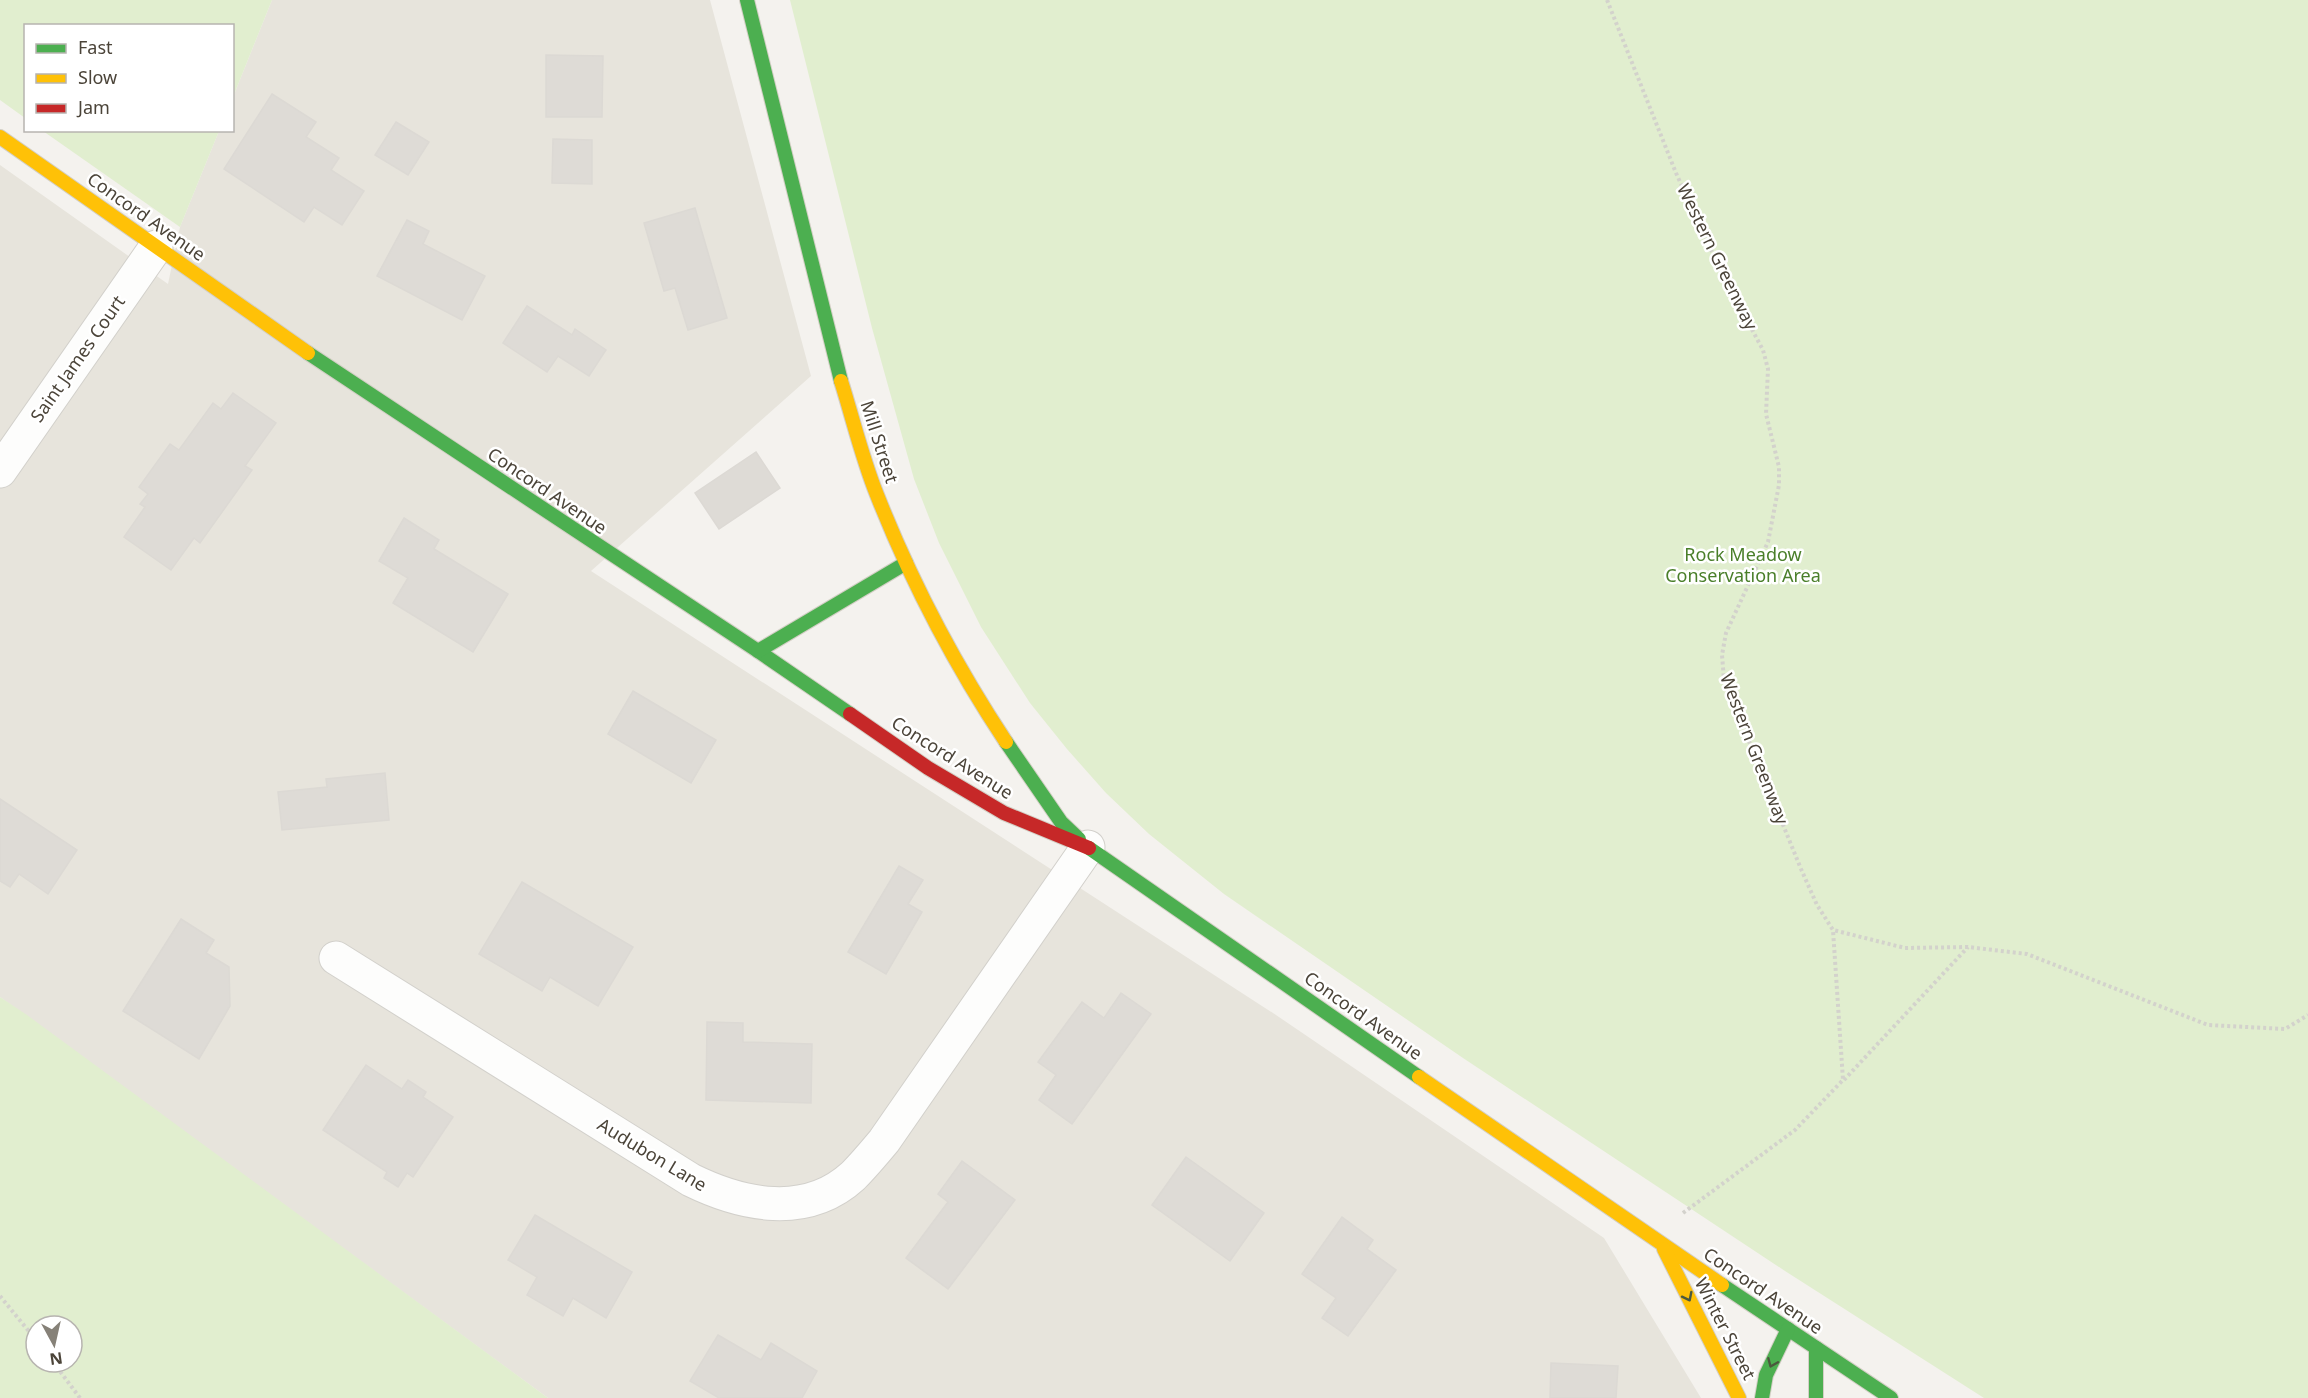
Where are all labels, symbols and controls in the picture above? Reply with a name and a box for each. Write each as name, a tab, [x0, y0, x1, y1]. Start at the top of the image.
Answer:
legend	[24, 24, 234, 132]
text: Fast	[78, 35, 113, 59]
text: Slow	[78, 65, 117, 89]
text: Jam	[76, 95, 110, 119]
street label: Concord Avenue	[83, 167, 210, 266]
street label: Western Greenway	[1672, 179, 1764, 334]
street label: Saint James Court	[24, 290, 130, 427]
street label: Mill Street	[855, 397, 905, 486]
street label: Concord Avenue	[483, 441, 612, 539]
park label: Rock Meadow Conservation Area	[1665, 542, 1821, 587]
street label: Western Greenway	[1715, 670, 1795, 828]
street label: Concord Avenue	[887, 710, 1018, 804]
street label: Concord Avenue	[1300, 966, 1427, 1065]
street label: Audubon Lane	[593, 1112, 712, 1196]
street label: Concord Avenue	[1699, 1241, 1828, 1339]
street label: Winter Street	[1690, 1273, 1762, 1384]
one-way arrow	[1681, 1290, 1693, 1301]
north arrow	[24, 1314, 84, 1374]
text: N	[48, 1347, 64, 1371]
one-way arrow	[1767, 1356, 1779, 1367]

